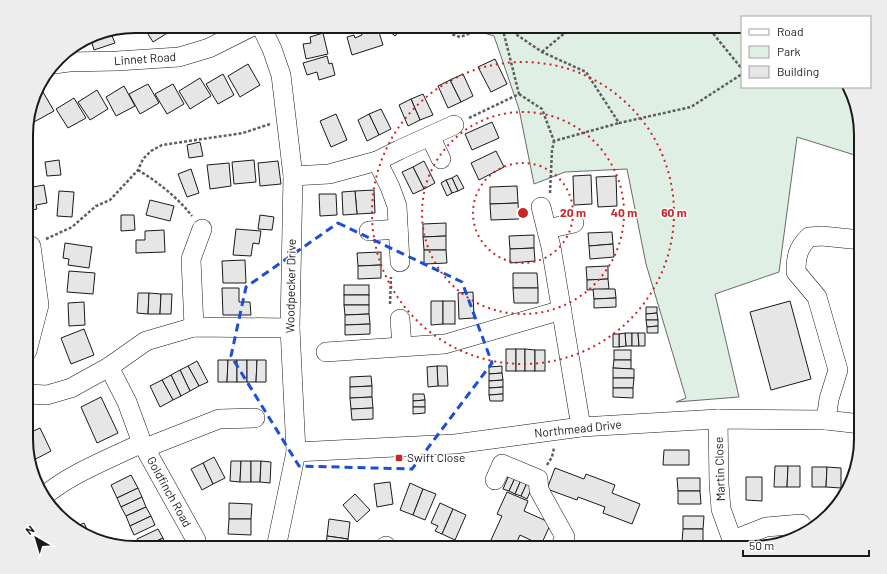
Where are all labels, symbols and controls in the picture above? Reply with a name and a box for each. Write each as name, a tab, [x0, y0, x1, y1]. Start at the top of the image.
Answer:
legend	[741, 16, 871, 88]
text: Road	[777, 24, 804, 38]
text: Park	[777, 44, 801, 58]
street label: Linnet Road	[113, 49, 177, 67]
text: Building	[777, 64, 819, 78]
text: 20 m	[560, 205, 586, 219]
text: 40 m	[611, 205, 637, 219]
text: 60 m	[661, 205, 687, 219]
centre of rings	[516, 206, 530, 220]
street label: Woodpecker Drive	[282, 239, 298, 333]
street label: Northmead Drive	[533, 416, 622, 440]
street label: Martin Close	[711, 437, 727, 501]
place label: Swift Close	[407, 450, 466, 464]
marker: Swift Close	[394, 453, 404, 463]
street label: Goldfinch Road	[145, 454, 195, 529]
north arrow	[16, 518, 56, 558]
text: N	[23, 522, 36, 537]
scale bar	[743, 532, 869, 558]
text: 50 m	[749, 538, 774, 552]

